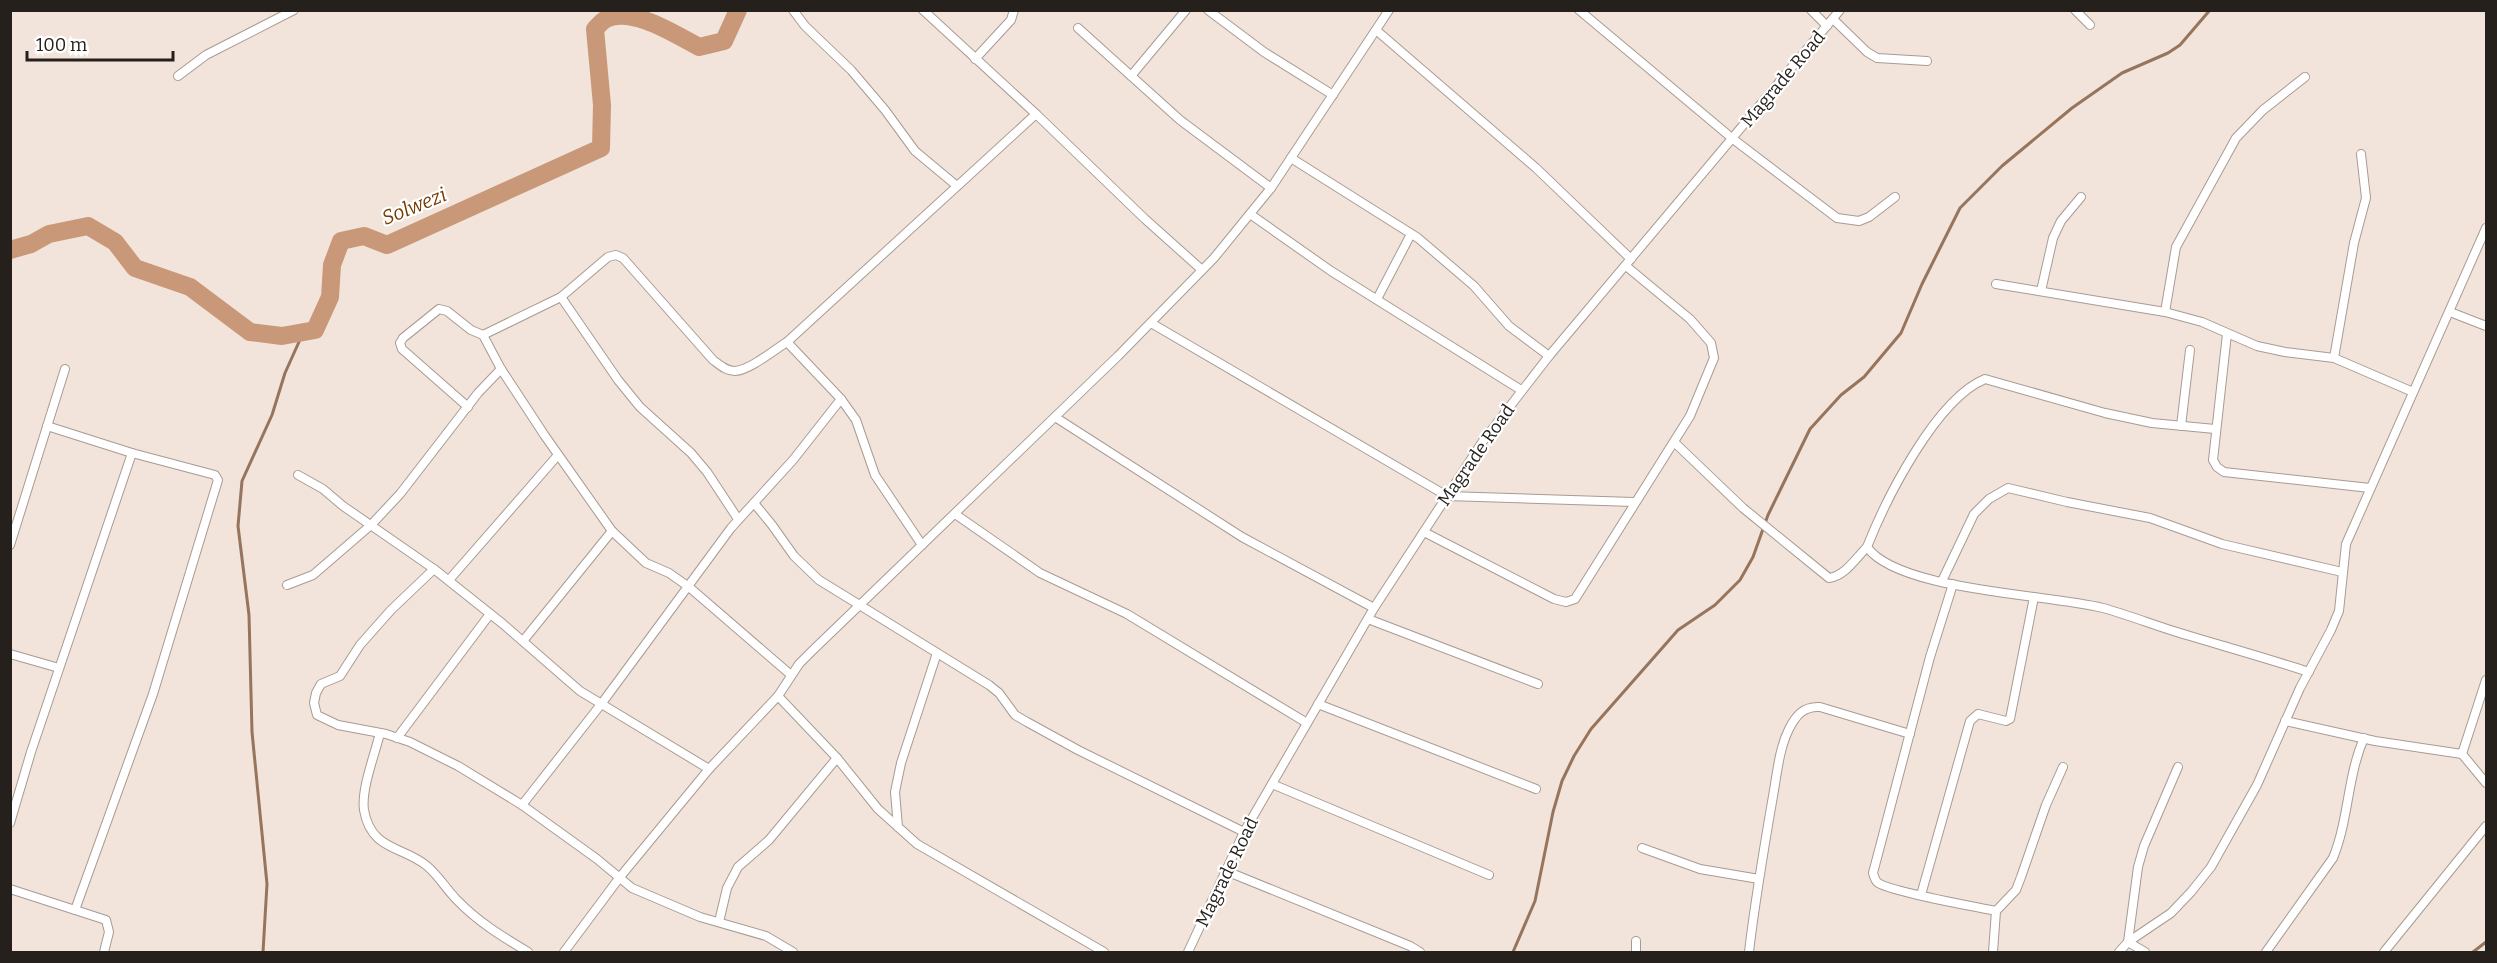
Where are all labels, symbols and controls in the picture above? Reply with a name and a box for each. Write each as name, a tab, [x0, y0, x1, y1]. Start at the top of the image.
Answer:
scale bar	[27, 24, 172, 62]
street label: Magrade Road	[1736, 26, 1830, 132]
text: 100 m	[36, 34, 87, 56]
water label: Solwezi	[378, 182, 450, 230]
street label: Magrade Road	[1433, 400, 1519, 510]
street label: Magrade Road	[1191, 813, 1263, 930]

